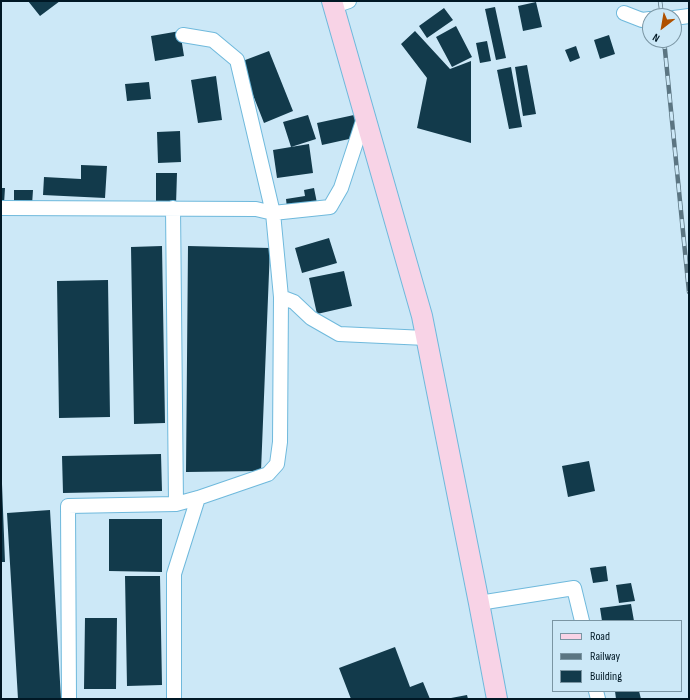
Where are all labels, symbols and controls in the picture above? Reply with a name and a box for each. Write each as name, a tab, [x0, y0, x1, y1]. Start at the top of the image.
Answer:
north arrow	[642, 8, 682, 48]
text: N	[650, 31, 662, 45]
legend	[552, 620, 682, 692]
text: Road	[590, 629, 610, 644]
text: Railway	[590, 649, 620, 664]
text: Building	[590, 669, 622, 684]

